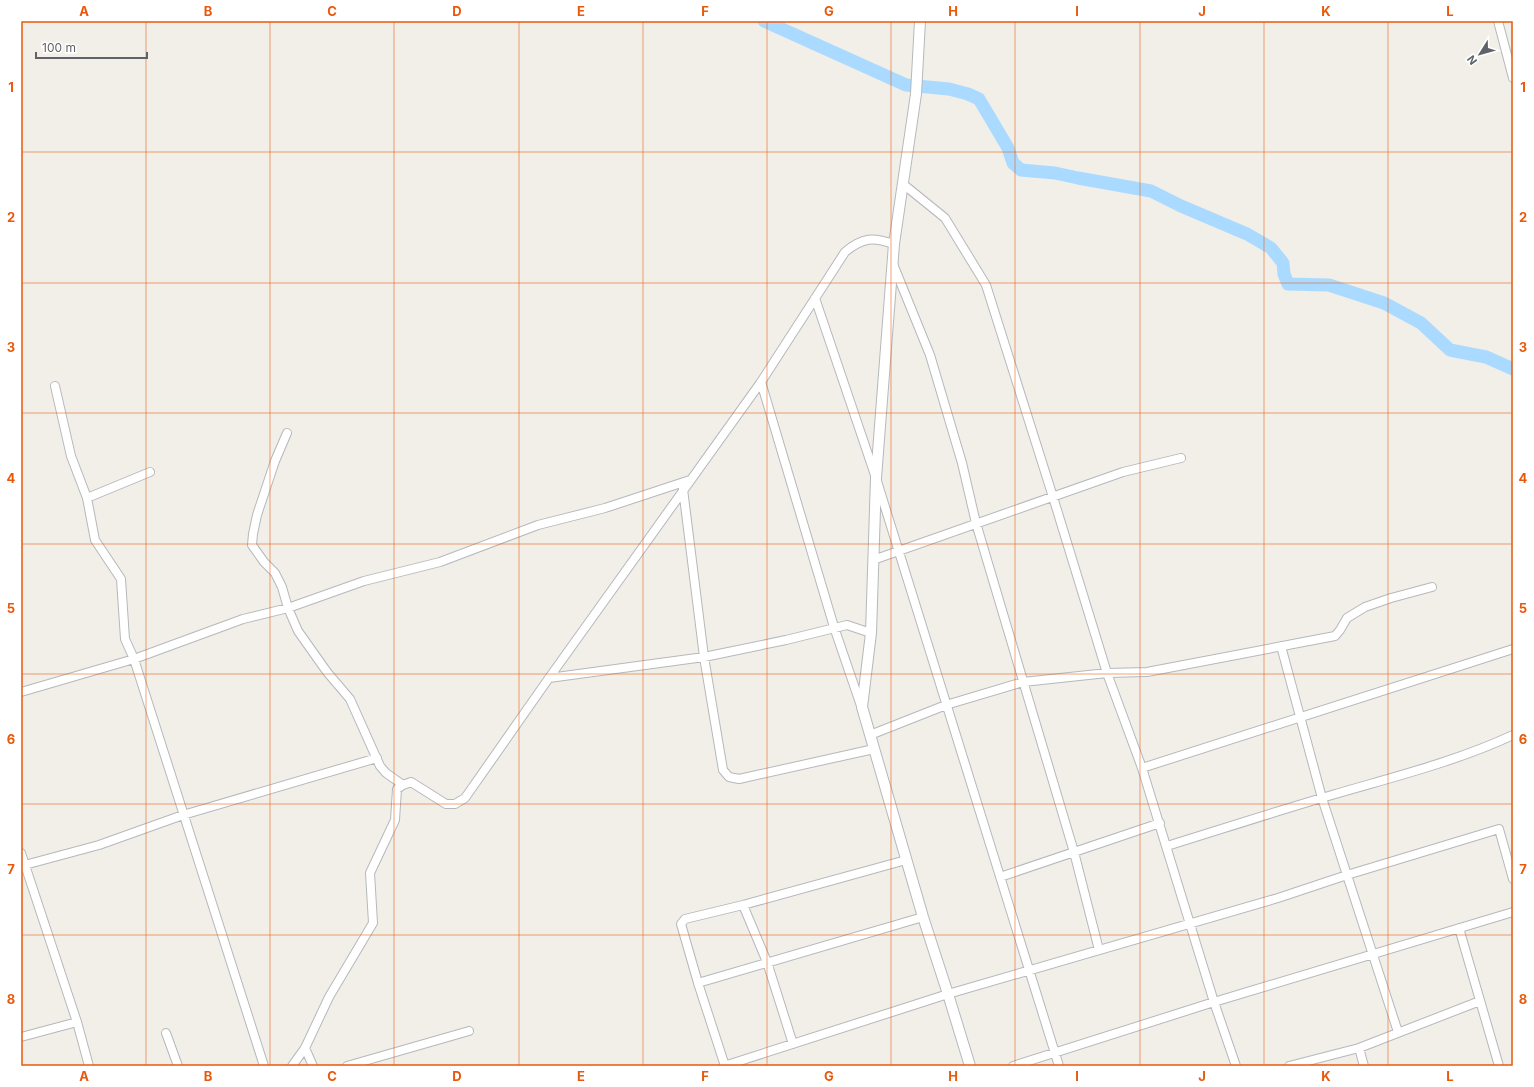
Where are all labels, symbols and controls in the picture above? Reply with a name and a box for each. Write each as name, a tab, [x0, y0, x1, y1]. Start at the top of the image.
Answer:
text: A	[79, 3, 89, 19]
text: B	[204, 3, 213, 19]
text: C	[327, 3, 337, 19]
text: D	[452, 3, 462, 19]
text: E	[577, 3, 585, 19]
text: F	[701, 3, 709, 19]
text: G	[824, 3, 834, 19]
text: H	[948, 3, 958, 19]
text: I	[1075, 3, 1079, 19]
text: J	[1198, 3, 1206, 19]
text: K	[1321, 3, 1331, 19]
text: L	[1446, 3, 1454, 19]
scale bar	[36, 34, 147, 60]
north arrow	[1460, 34, 1500, 74]
text: 100 m	[42, 40, 76, 55]
text: N	[1464, 52, 1480, 68]
text: 1	[8, 79, 14, 95]
text: 1	[1520, 79, 1526, 95]
text: 2	[7, 209, 15, 225]
text: 2	[1519, 209, 1527, 225]
text: 3	[7, 339, 15, 355]
text: 3	[1519, 339, 1527, 355]
text: 4	[7, 470, 16, 486]
text: 4	[1519, 470, 1528, 486]
text: 5	[7, 600, 15, 616]
text: 5	[1519, 600, 1527, 616]
text: 6	[7, 731, 15, 747]
text: 6	[1519, 731, 1527, 747]
text: 7	[7, 861, 15, 877]
text: 7	[1519, 861, 1527, 877]
text: 8	[7, 991, 15, 1007]
text: 8	[1519, 991, 1527, 1007]
text: A	[79, 1068, 89, 1084]
text: B	[204, 1068, 213, 1084]
text: C	[327, 1068, 337, 1084]
text: D	[452, 1068, 462, 1084]
text: E	[577, 1068, 585, 1084]
text: F	[701, 1068, 709, 1084]
text: G	[824, 1068, 834, 1084]
text: H	[948, 1068, 958, 1084]
text: I	[1075, 1068, 1079, 1084]
text: J	[1198, 1068, 1206, 1084]
text: K	[1321, 1068, 1331, 1084]
text: L	[1446, 1068, 1454, 1084]

